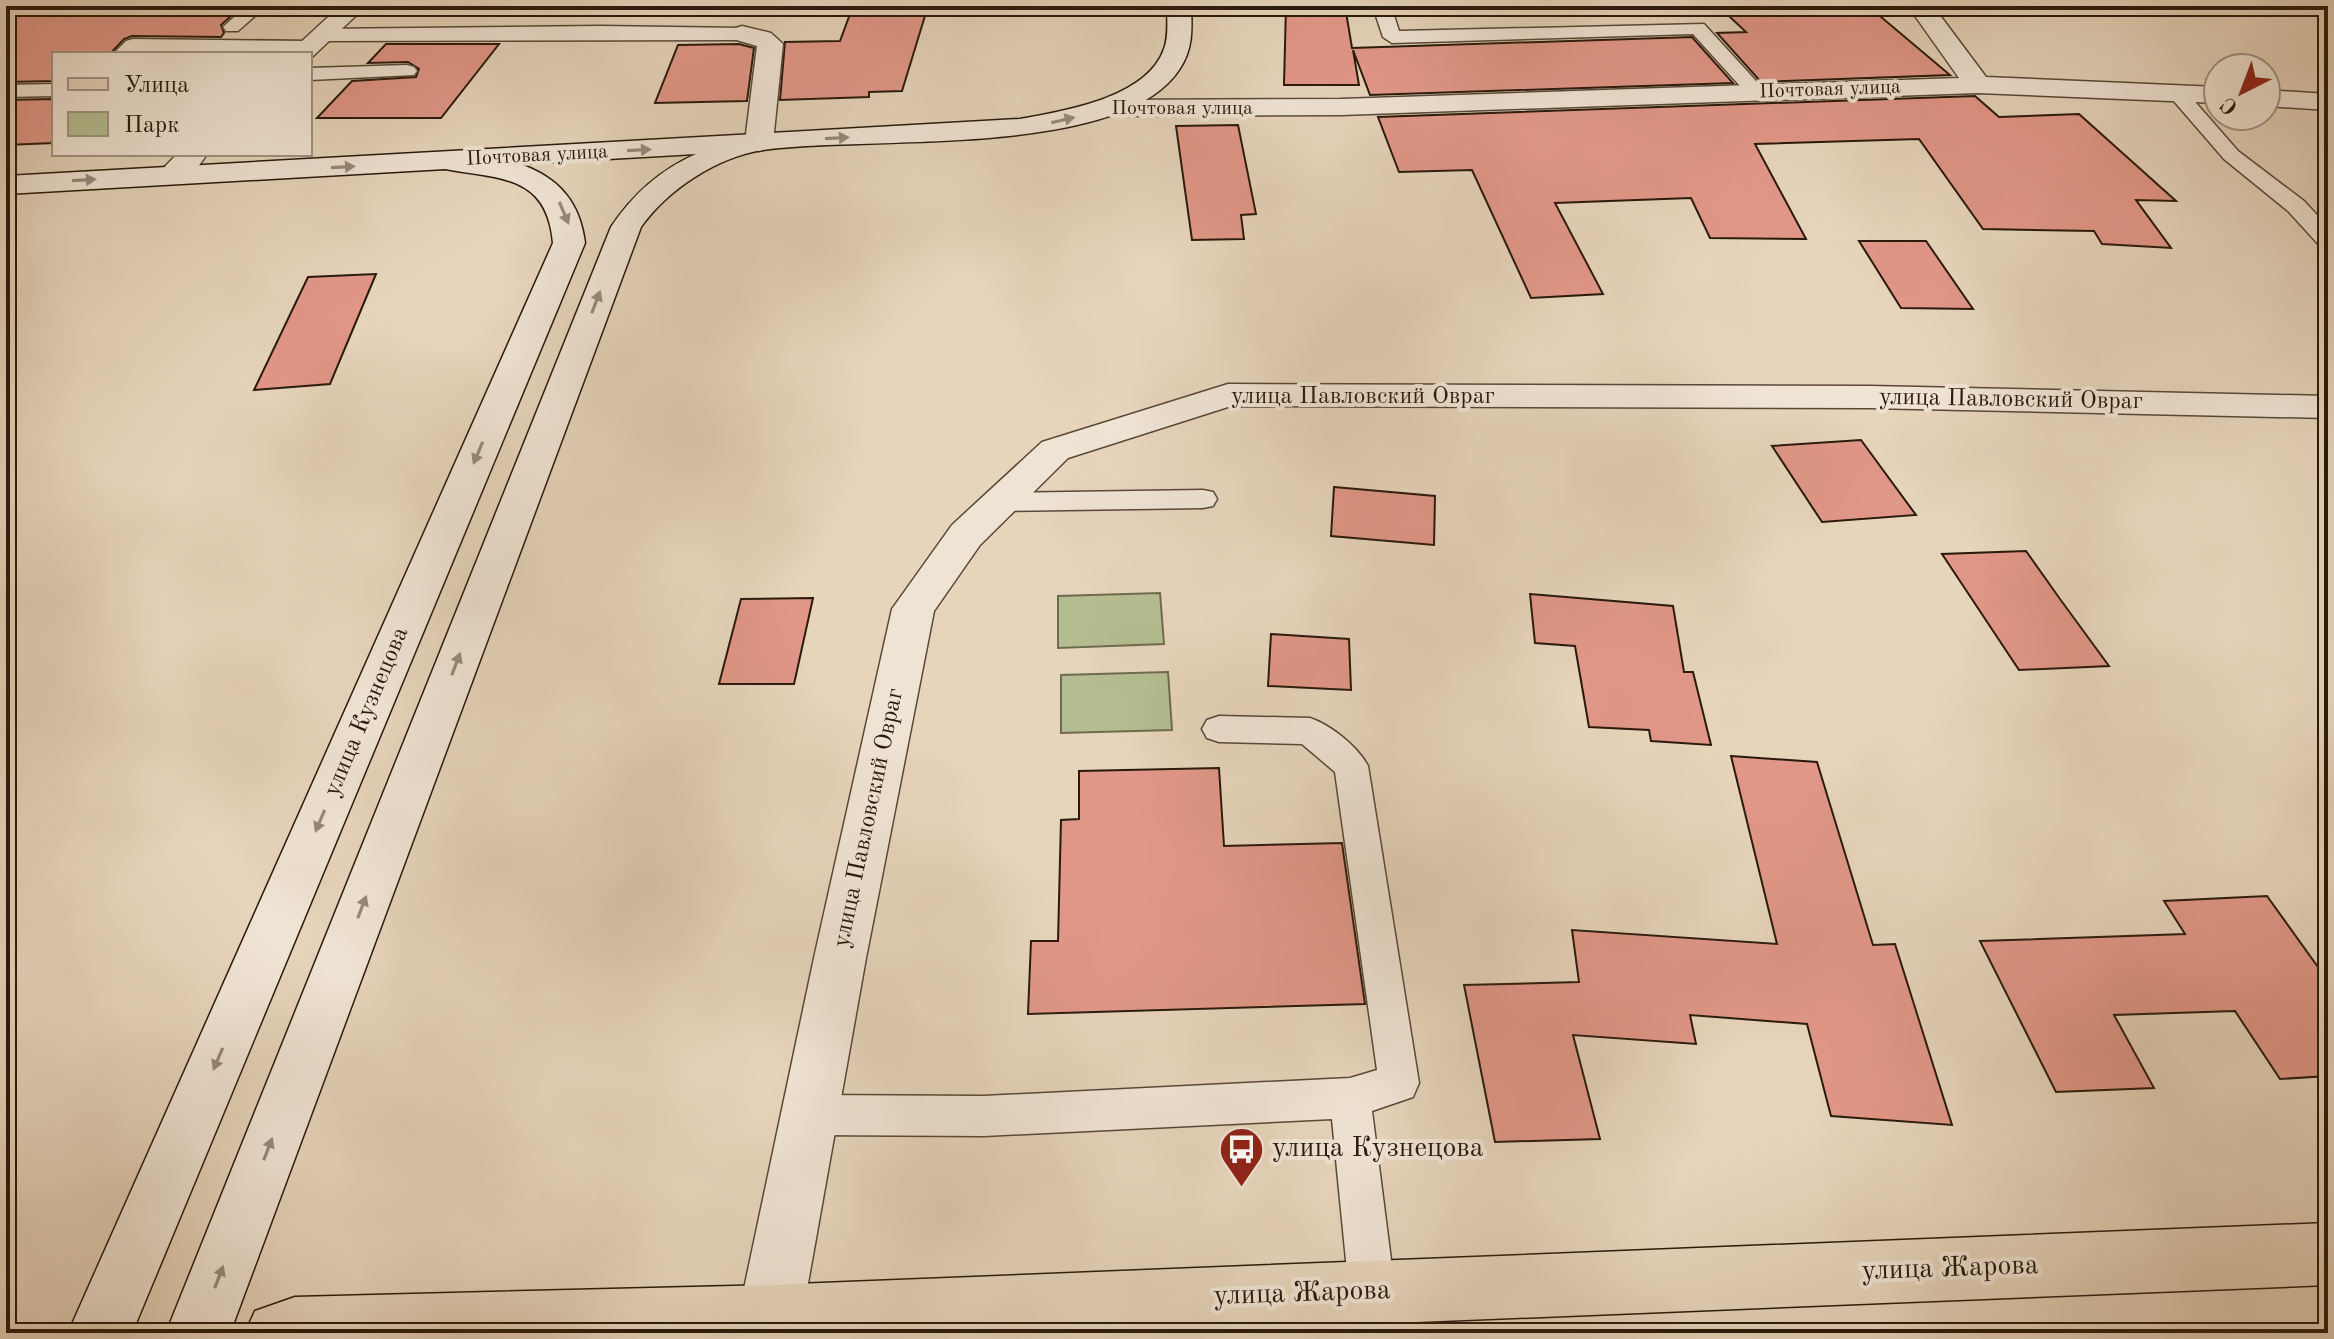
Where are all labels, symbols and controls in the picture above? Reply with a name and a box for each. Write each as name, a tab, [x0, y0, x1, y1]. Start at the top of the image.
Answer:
legend	[52, 52, 312, 156]
north arrow	[2202, 52, 2282, 132]
text: Улица	[124, 74, 189, 98]
street label: Почтовая улица	[1759, 78, 1901, 102]
text: С	[2217, 92, 2243, 118]
street label: Почтовая улица	[1111, 99, 1253, 119]
one-way arrow	[1051, 113, 1076, 126]
text: Парк	[124, 114, 179, 138]
one-way arrow	[825, 131, 850, 144]
street label: Почтовая улица	[466, 142, 608, 170]
one-way arrow	[627, 143, 652, 156]
one-way arrow	[331, 160, 357, 173]
one-way arrow	[72, 174, 97, 187]
one-way arrow	[558, 201, 571, 225]
one-way arrow	[590, 290, 603, 314]
street label: улица Павловский Овраг	[1231, 385, 1495, 409]
street label: улица Павловский Овраг	[1879, 386, 2143, 414]
one-way arrow	[472, 441, 485, 465]
street label: улица Кузнецова	[321, 624, 414, 800]
one-way arrow	[450, 652, 463, 676]
street label: улица Павловский Овраг	[830, 686, 908, 950]
one-way arrow	[314, 809, 327, 832]
one-way arrow	[356, 895, 369, 919]
one-way arrow	[211, 1048, 224, 1071]
bus stop icon: улица Кузнецова	[1217, 1125, 1265, 1188]
place label: улица Кузнецова	[1272, 1135, 1484, 1163]
one-way arrow	[262, 1137, 275, 1161]
street label: улица Жарова	[1861, 1252, 2039, 1286]
one-way arrow	[213, 1265, 226, 1289]
street label: улица Жарова	[1213, 1277, 1391, 1311]

